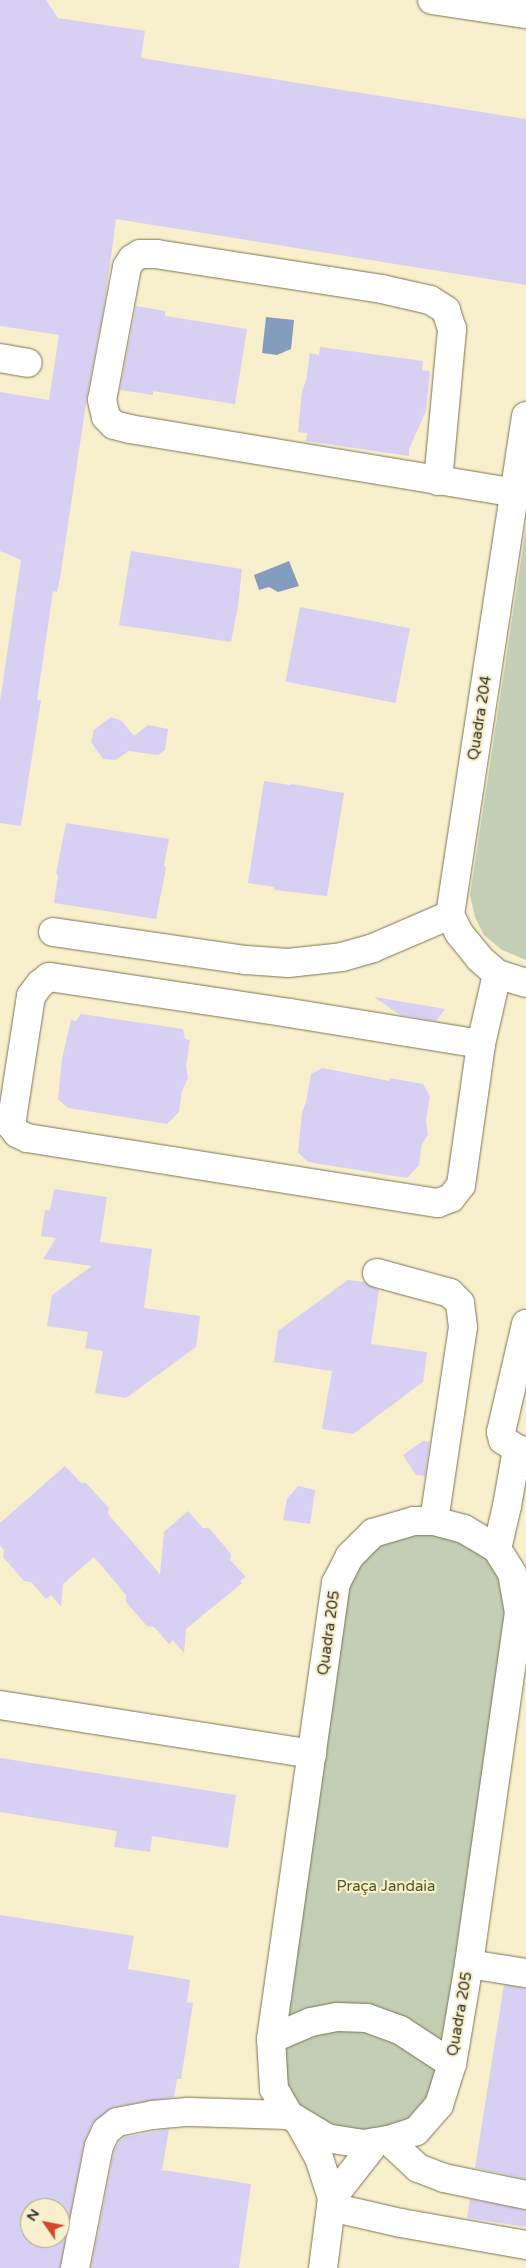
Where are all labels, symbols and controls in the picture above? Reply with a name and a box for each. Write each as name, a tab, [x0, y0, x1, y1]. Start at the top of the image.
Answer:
street label: Quadra 204	[464, 674, 496, 762]
street label: Quadra 205	[314, 1589, 344, 1677]
park label: Praça Jandaia	[336, 1878, 436, 1896]
street label: Quadra 205	[444, 1970, 476, 2058]
north arrow	[20, 2198, 70, 2248]
text: N	[23, 2206, 43, 2224]

